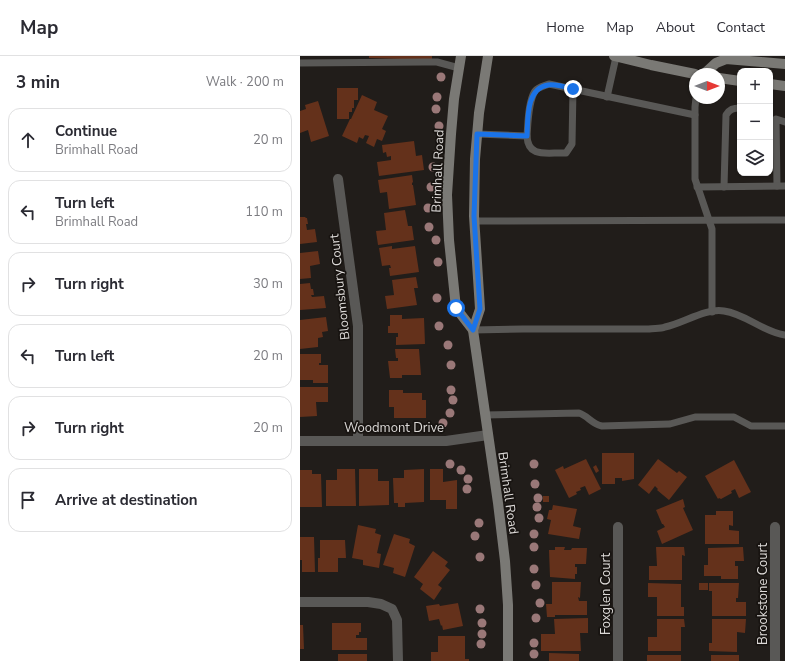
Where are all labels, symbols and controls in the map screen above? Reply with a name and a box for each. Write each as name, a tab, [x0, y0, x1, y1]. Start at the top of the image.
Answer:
text: Map	[20, 15, 58, 41]
text: Home	[546, 18, 584, 37]
text: Map	[606, 18, 634, 37]
text: About	[656, 18, 695, 37]
text: Contact	[717, 18, 765, 37]
north arrow	[689, 68, 725, 104]
map controls	[737, 68, 773, 176]
button: +	[737, 68, 773, 104]
text: 3 min	[16, 71, 60, 94]
text: Walk · 200 m	[206, 73, 284, 91]
route end	[564, 80, 582, 98]
button: −	[737, 104, 773, 140]
text: Continue	[55, 121, 117, 141]
icon: ahead	[17, 129, 39, 151]
street label: Brimhall Road	[428, 129, 448, 213]
text: 20 m	[253, 131, 283, 149]
button: layers	[737, 140, 773, 176]
text: Brimhall Road	[55, 141, 138, 159]
text: Turn left	[55, 193, 114, 213]
icon: left	[17, 201, 39, 223]
text: 110 m	[245, 203, 283, 221]
text: Brimhall Road	[55, 213, 138, 231]
street label: Bloomsbury Court	[325, 232, 355, 341]
icon: right	[17, 273, 39, 295]
text: Turn right	[55, 274, 124, 294]
text: 30 m	[253, 275, 283, 293]
route start	[447, 299, 465, 317]
icon: left	[17, 345, 39, 367]
text: Turn left	[55, 346, 114, 366]
text: 20 m	[253, 347, 283, 365]
icon: right	[17, 417, 39, 439]
text: Turn right	[55, 418, 124, 438]
text: 20 m	[253, 419, 283, 437]
street label: Woodmont Drive	[344, 419, 444, 437]
street label: Brimhall Road	[493, 451, 523, 536]
icon: arrive	[17, 489, 39, 511]
text: Arrive at destination	[55, 490, 198, 510]
street label: Brookstone Court	[754, 543, 772, 645]
street label: Foxglen Court	[597, 553, 615, 635]

